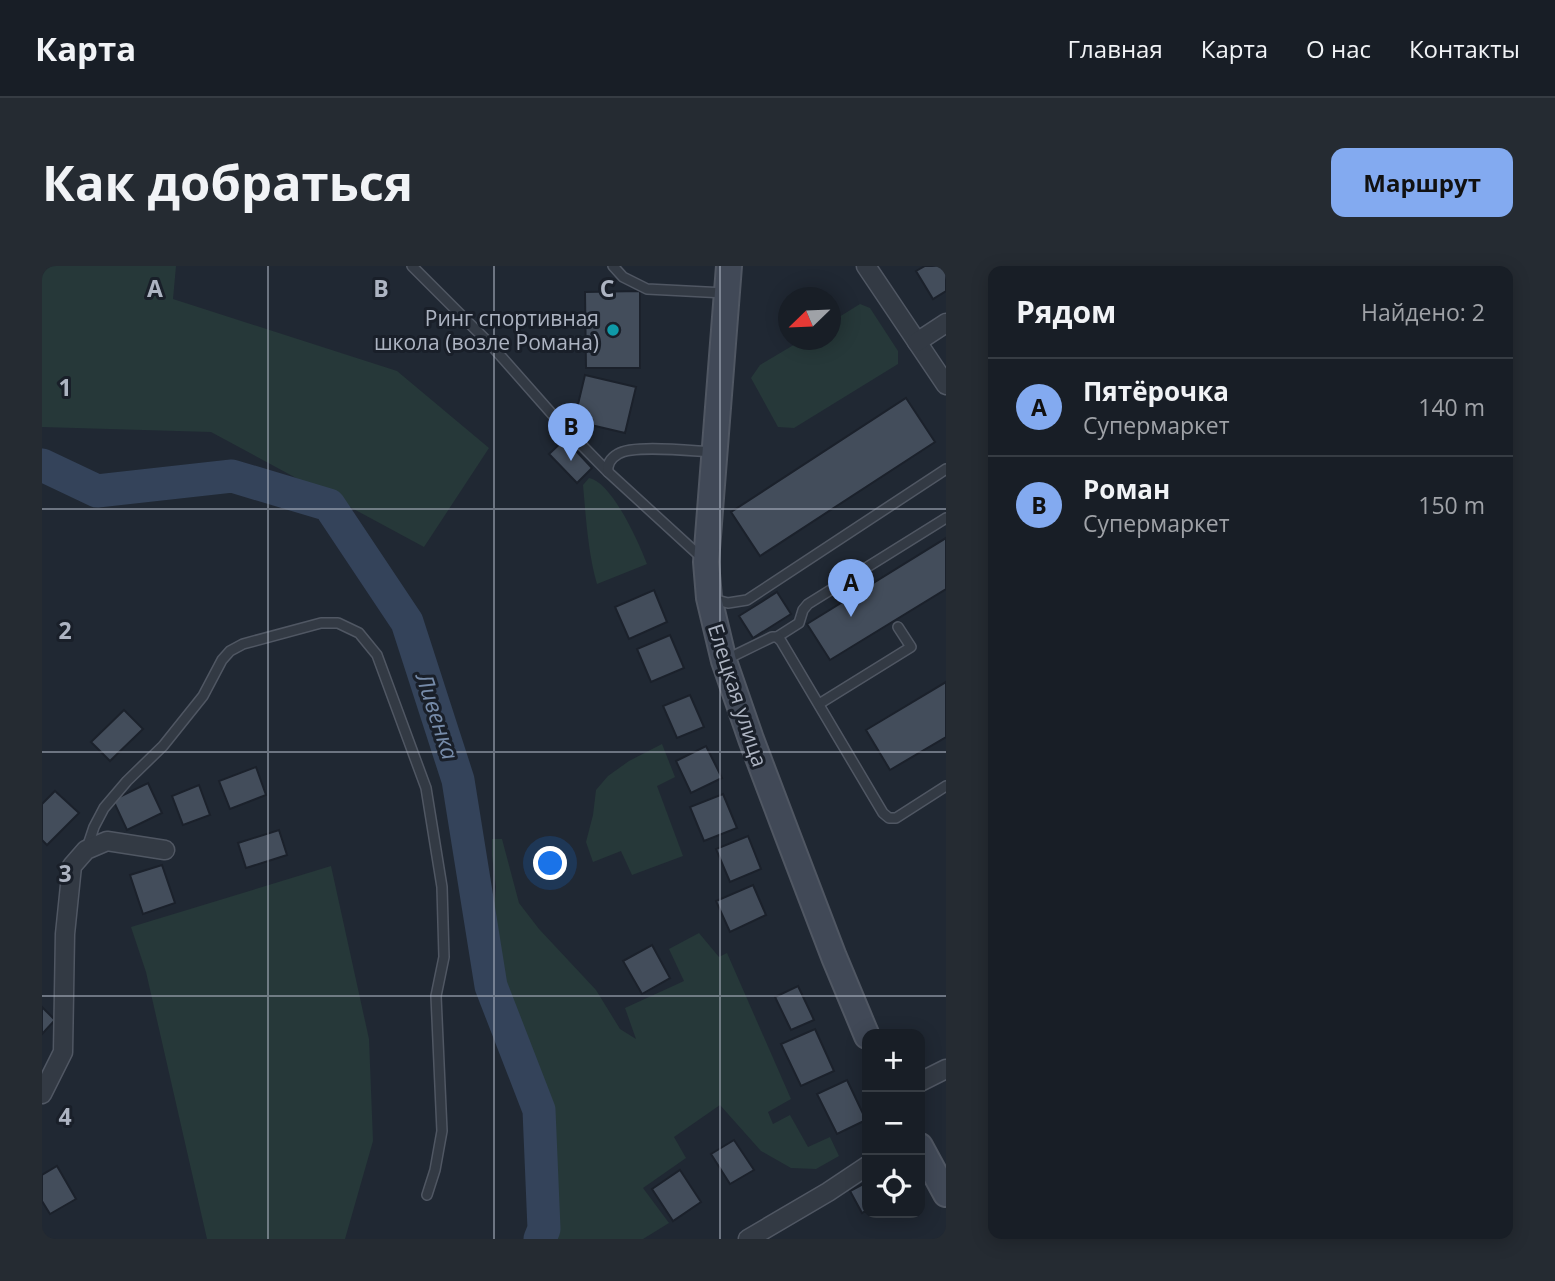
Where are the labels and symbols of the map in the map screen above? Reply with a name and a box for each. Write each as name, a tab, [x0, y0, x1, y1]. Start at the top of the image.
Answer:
text: A	[147, 272, 163, 304]
text: B	[373, 272, 389, 304]
text: C	[600, 272, 614, 304]
north arrow	[778, 287, 841, 350]
place label: Ринг спортивная школа (возле Романа)	[374, 304, 599, 356]
marker: Ринг спортивная школа (возле Романа)	[605, 322, 621, 338]
text: 1	[58, 371, 72, 403]
pin: B	[548, 403, 594, 461]
pin: A	[828, 559, 874, 617]
text: 2	[58, 614, 72, 646]
street label: Елецкая улица	[702, 620, 774, 770]
water label: Ливенка	[409, 667, 467, 764]
your location	[533, 846, 567, 880]
text: 3	[58, 857, 72, 889]
text: 4	[58, 1100, 72, 1132]

